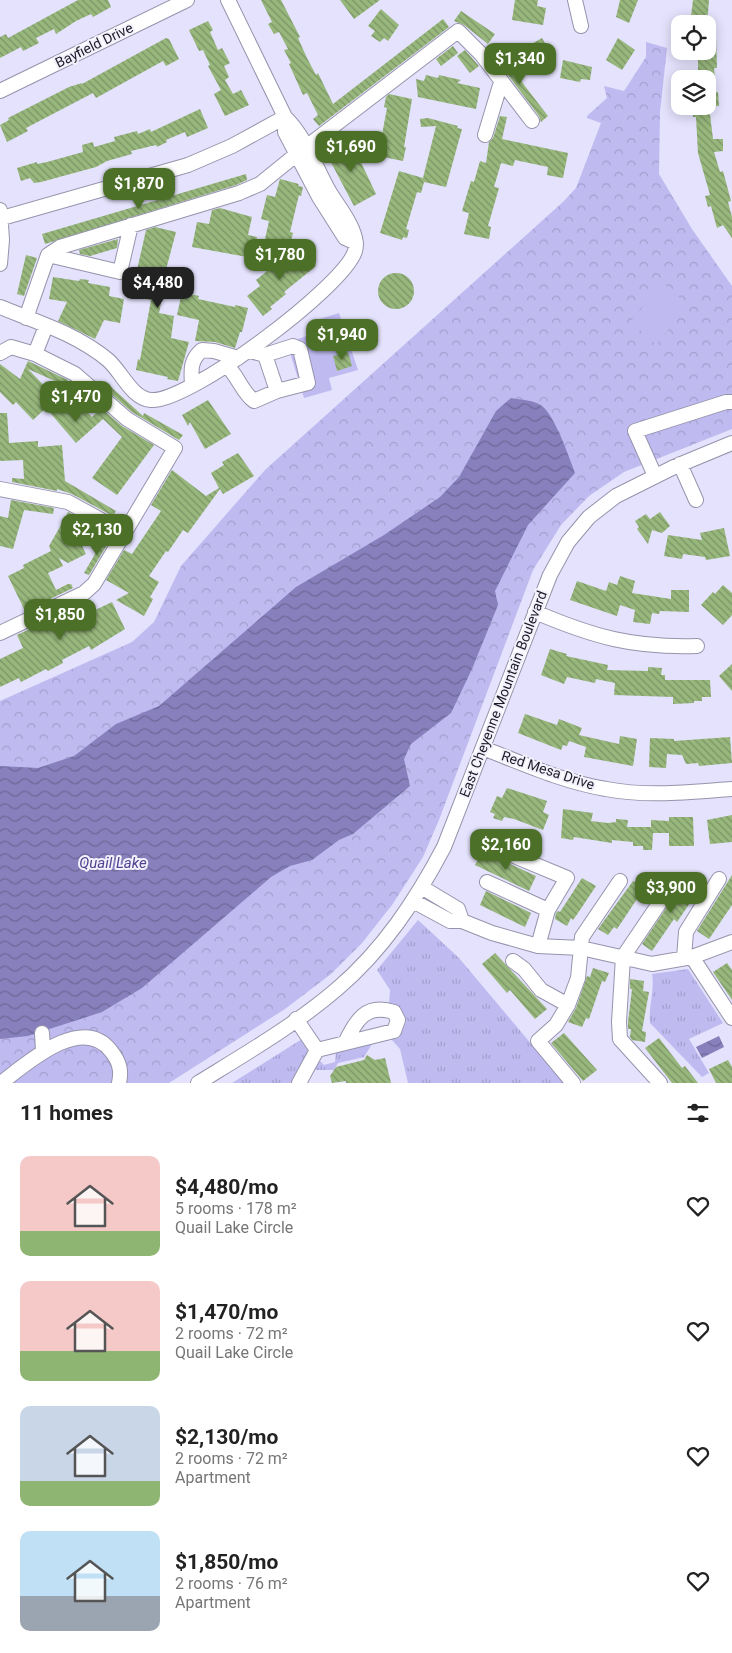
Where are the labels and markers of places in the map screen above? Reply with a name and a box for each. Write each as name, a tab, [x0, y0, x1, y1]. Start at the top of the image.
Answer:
pin: $1,340	[479, 42, 561, 85]
pin: $1,690	[310, 130, 392, 173]
pin: $1,870	[98, 168, 180, 210]
pin: $1,780	[239, 238, 321, 281]
pin: $4,480	[117, 266, 199, 309]
pin: $1,940	[301, 318, 383, 361]
pin: $1,470	[35, 380, 117, 423]
pin: $2,130	[56, 514, 138, 556]
pin: $1,850	[19, 598, 101, 641]
pin: $2,160	[465, 828, 547, 871]
pin: $3,900	[630, 872, 712, 914]

